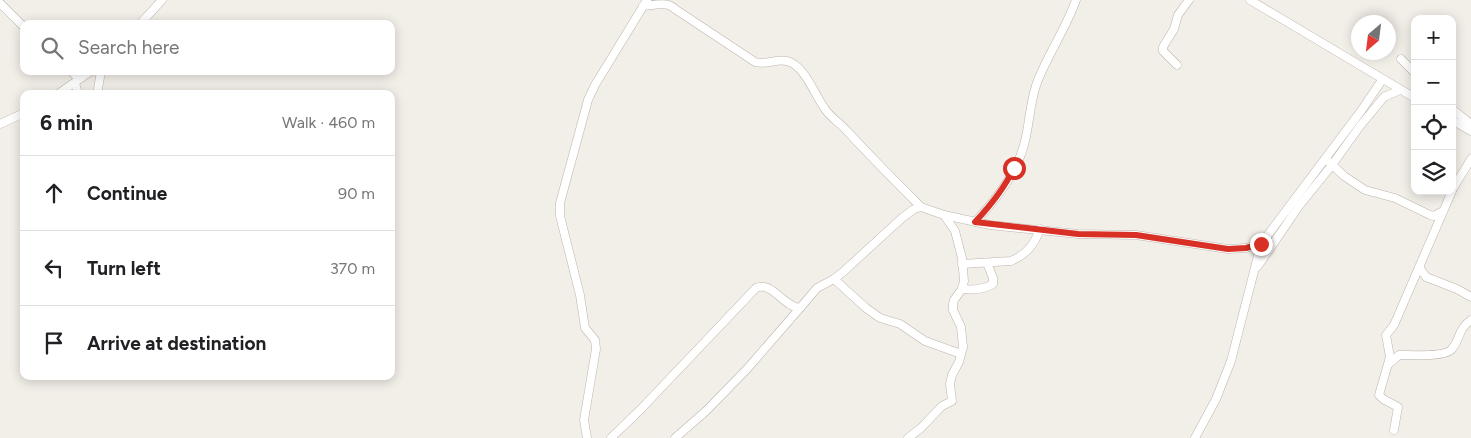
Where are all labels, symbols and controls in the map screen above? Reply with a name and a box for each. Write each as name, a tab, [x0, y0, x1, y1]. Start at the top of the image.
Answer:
north arrow	[1351, 15, 1396, 60]
map controls	[1411, 15, 1456, 195]
button: +	[1411, 15, 1456, 60]
search box	[20, 20, 395, 75]
icon: search	[38, 34, 66, 62]
text: Search here	[78, 36, 180, 59]
button: −	[1411, 60, 1456, 105]
button: locate	[1411, 105, 1456, 150]
text: 6 min	[40, 110, 93, 135]
text: Walk · 460 m	[282, 113, 375, 132]
button: layers	[1411, 150, 1456, 195]
route start	[1003, 157, 1026, 180]
icon: ahead	[40, 179, 68, 207]
text: Continue	[87, 182, 167, 205]
text: 90 m	[338, 184, 375, 203]
route end	[1250, 233, 1273, 256]
icon: left	[40, 254, 68, 282]
text: Turn left	[87, 257, 161, 280]
text: 370 m	[330, 259, 375, 278]
icon: arrive	[40, 329, 68, 357]
text: Arrive at destination	[87, 332, 266, 355]

